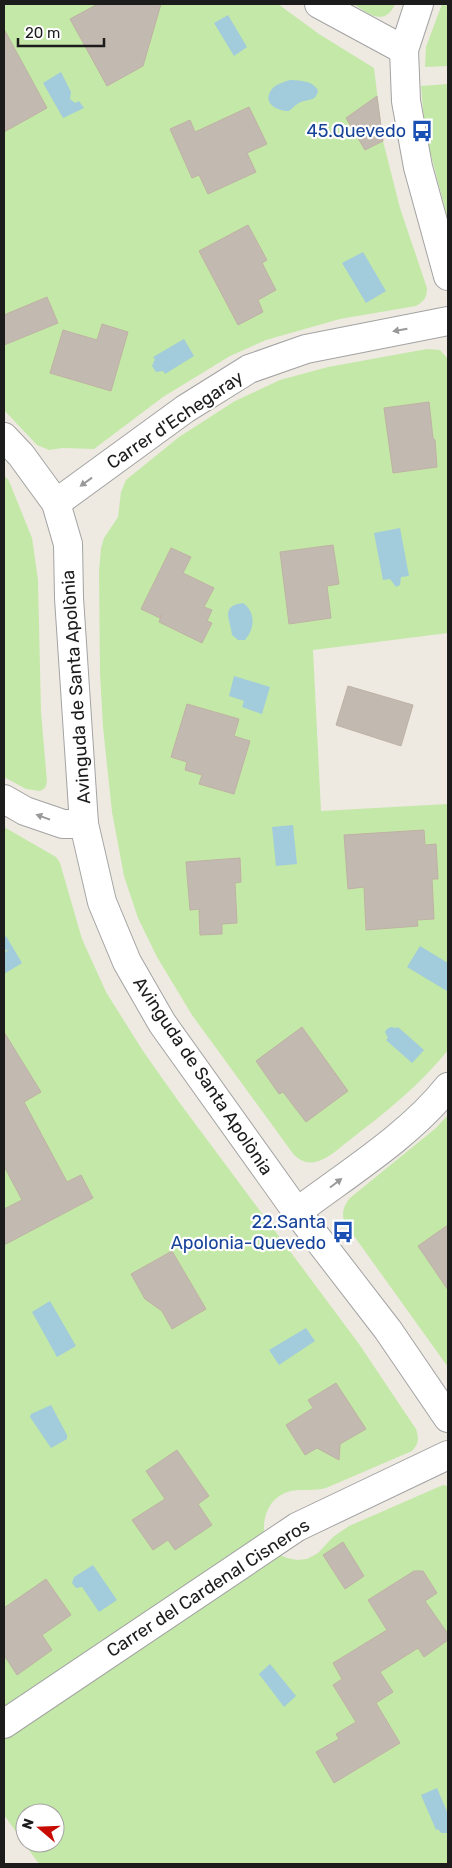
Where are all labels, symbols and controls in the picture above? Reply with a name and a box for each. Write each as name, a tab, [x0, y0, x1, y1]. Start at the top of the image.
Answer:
scale bar	[18, 15, 104, 47]
text: 20 m	[25, 24, 60, 42]
bus stop icon: 45.Quevedo	[409, 118, 435, 144]
place label: 45.Quevedo	[307, 120, 406, 142]
one-way arrow	[392, 326, 408, 334]
street label: Carrer d'Echegaray	[103, 366, 247, 474]
one-way arrow	[80, 476, 93, 487]
street label: Avinguda de Santa Apolònia	[57, 569, 95, 805]
one-way arrow	[35, 813, 50, 820]
street label: Avinguda de Santa Apolònia	[128, 973, 278, 1179]
one-way arrow	[329, 1178, 343, 1188]
place label: 22.Santa Apolonia-Quevedo	[171, 1211, 326, 1254]
bus stop icon: 22.Santa Apolonia-Quevedo	[330, 1219, 356, 1245]
street label: Carrer del Cardenal Cisneros	[102, 1514, 314, 1662]
north arrow	[15, 1803, 65, 1853]
text: N	[19, 1816, 38, 1831]

